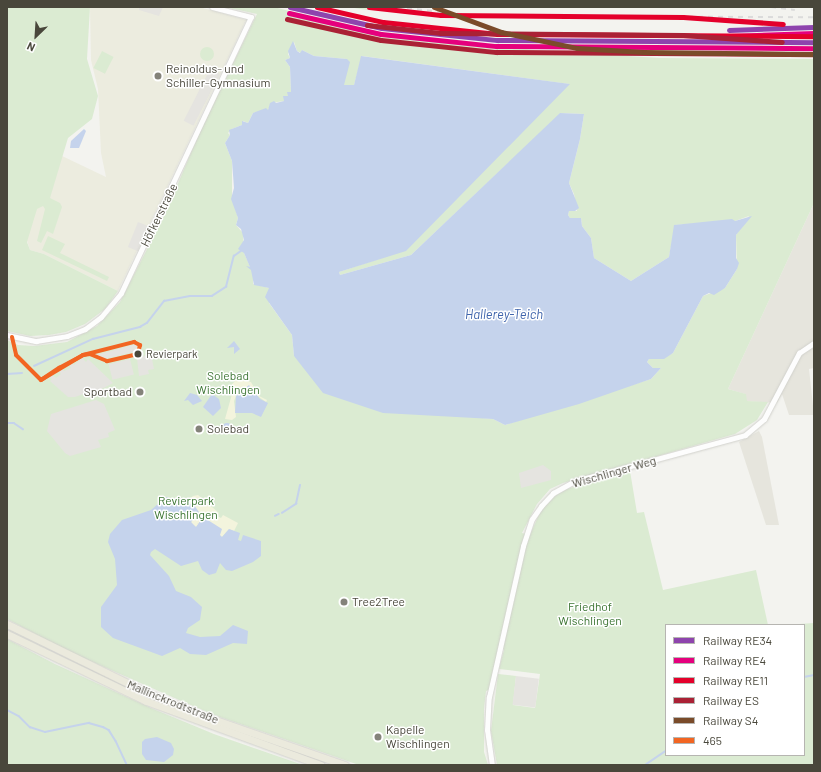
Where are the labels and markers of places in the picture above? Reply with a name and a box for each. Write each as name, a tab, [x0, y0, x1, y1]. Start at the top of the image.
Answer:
place label: Reinoldus- und Schiller-Gymnasium	[166, 62, 270, 90]
marker: Reinoldus- und Schiller-Gymnasium	[153, 71, 163, 81]
place label: Revierpark	[146, 347, 198, 361]
marker: Revierpark	[133, 349, 143, 359]
place label: Sportbad	[84, 385, 132, 399]
marker: Sportbad	[135, 387, 145, 397]
place label: Solebad	[207, 422, 249, 436]
marker: Solebad	[194, 424, 204, 434]
place label: Tree2Tree	[352, 595, 405, 609]
marker: Tree2Tree	[339, 597, 349, 607]
place label: Kapelle Wischlingen	[386, 723, 450, 751]
marker: Kapelle Wischlingen	[373, 732, 383, 742]

